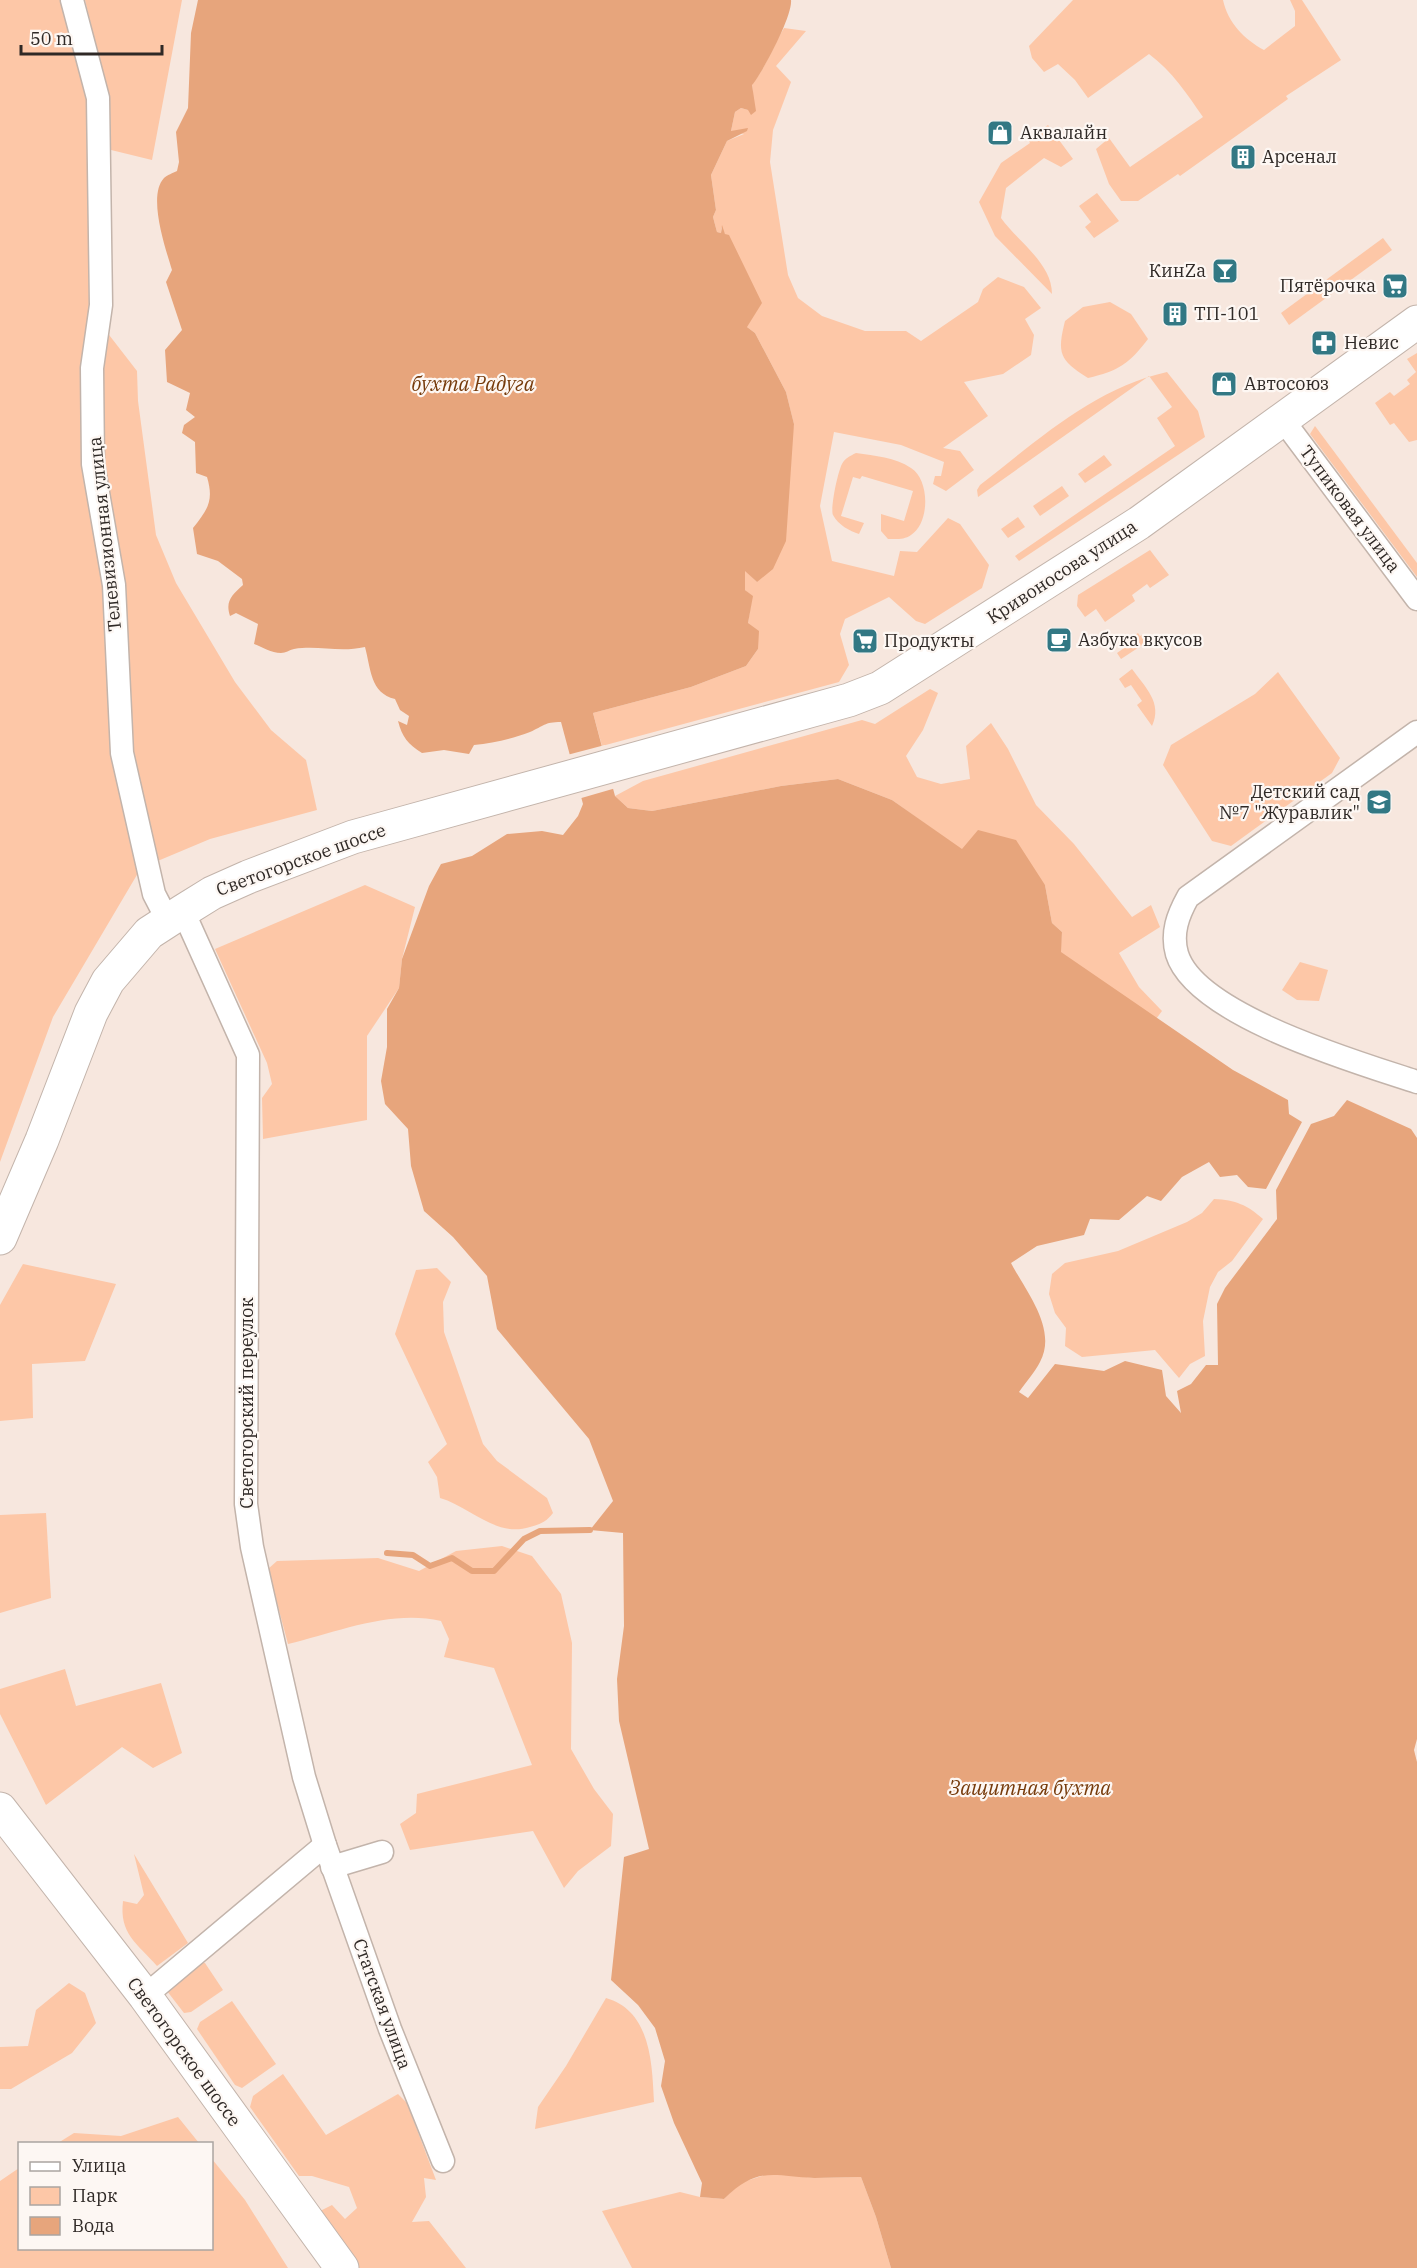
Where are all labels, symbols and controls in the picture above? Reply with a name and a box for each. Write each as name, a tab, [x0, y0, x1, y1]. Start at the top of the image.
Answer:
scale bar	[21, 18, 162, 56]
text: 50 m	[30, 27, 73, 50]
shop icon: Аквалайн	[985, 118, 1015, 148]
place label: Аквалайн	[1020, 121, 1107, 144]
building icon: Арсенал	[1228, 142, 1258, 172]
place label: Арсенал	[1262, 145, 1337, 168]
bar icon: КинZa	[1210, 256, 1240, 286]
place label: КинZa	[1149, 259, 1206, 282]
supermarket icon: Пятёрочка	[1380, 271, 1410, 301]
place label: Пятёрочка	[1280, 274, 1376, 297]
building icon: ТП-101	[1160, 299, 1190, 329]
place label: ТП-101	[1194, 302, 1259, 325]
pharmacy icon: Невис	[1309, 328, 1339, 358]
place label: Невис	[1344, 331, 1399, 354]
shop icon: Автосоюз	[1209, 369, 1239, 399]
water label: бухта Радуга	[411, 370, 535, 397]
place label: Автосоюз	[1244, 372, 1329, 395]
street label: Телевизионная улица	[83, 435, 126, 633]
street label: Тупиковая улица	[1295, 440, 1406, 577]
street label: Кривоносова улица	[982, 514, 1141, 629]
cafe icon: Азбука вкусов	[1044, 625, 1074, 655]
supermarket icon: Продукты	[850, 626, 880, 656]
place label: Азбука вкусов	[1078, 628, 1203, 651]
place label: Продукты	[884, 629, 974, 652]
place label: Детский сад №7 "Журавлик"	[1219, 780, 1360, 824]
school or university icon: Детский сад №7 "Журавлик"	[1364, 787, 1394, 817]
street label: Светогорское шоссе	[213, 818, 389, 901]
street label: Светогорский переулок	[235, 1297, 258, 1509]
water label: Защитная бухта	[949, 1774, 1111, 1801]
street label: Статская улица	[348, 1935, 417, 2073]
street label: Светогорское шоссе	[123, 1973, 246, 2131]
legend	[18, 2142, 213, 2250]
text: Улица	[72, 2154, 127, 2177]
text: Парк	[72, 2184, 118, 2207]
text: Вода	[72, 2214, 115, 2237]

